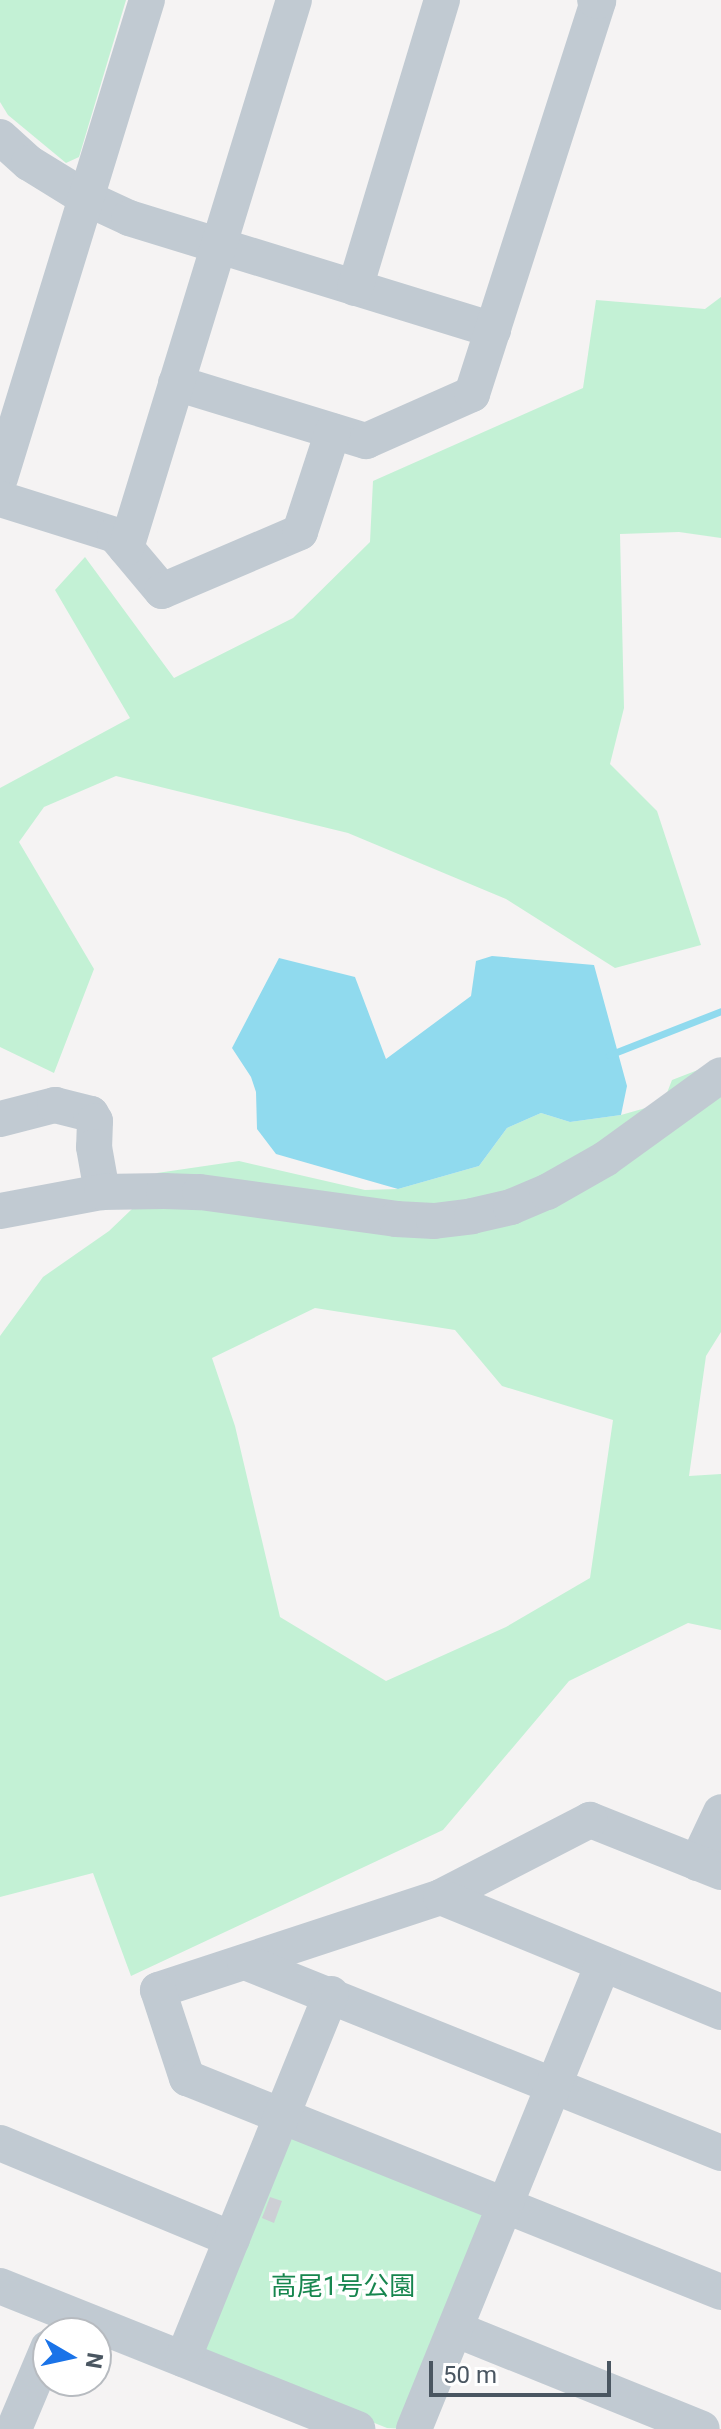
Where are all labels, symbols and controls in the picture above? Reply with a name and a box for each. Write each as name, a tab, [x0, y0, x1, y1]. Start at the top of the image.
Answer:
park label: 高尾1号公園	[271, 2271, 415, 2303]
north arrow	[32, 2317, 112, 2397]
scale bar	[433, 2345, 615, 2395]
text: N	[81, 2351, 108, 2370]
text: 50 m	[443, 2361, 497, 2389]

